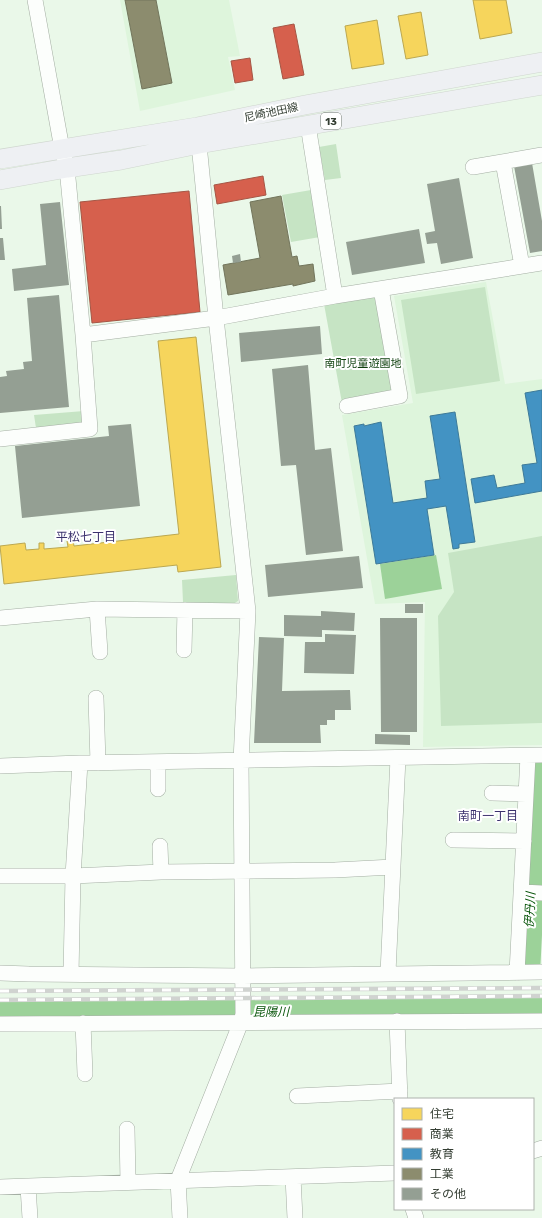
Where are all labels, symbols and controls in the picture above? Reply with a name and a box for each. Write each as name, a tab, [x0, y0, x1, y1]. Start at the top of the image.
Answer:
street label: 尼崎池田線	[243, 100, 299, 125]
road number: 13	[321, 113, 341, 129]
park label: 南町児童遊園地	[325, 357, 402, 370]
district label: 平松七丁目	[56, 530, 116, 544]
district label: 南町一丁目	[458, 809, 518, 823]
water label: 伊丹川	[522, 890, 538, 928]
water label: 昆陽川	[253, 1005, 291, 1019]
legend	[394, 1098, 534, 1210]
text: 住宅	[430, 1107, 454, 1121]
text: 商業	[430, 1127, 454, 1141]
text: 教育	[430, 1147, 454, 1161]
text: 工業	[430, 1167, 454, 1181]
text: その他	[430, 1187, 466, 1201]

